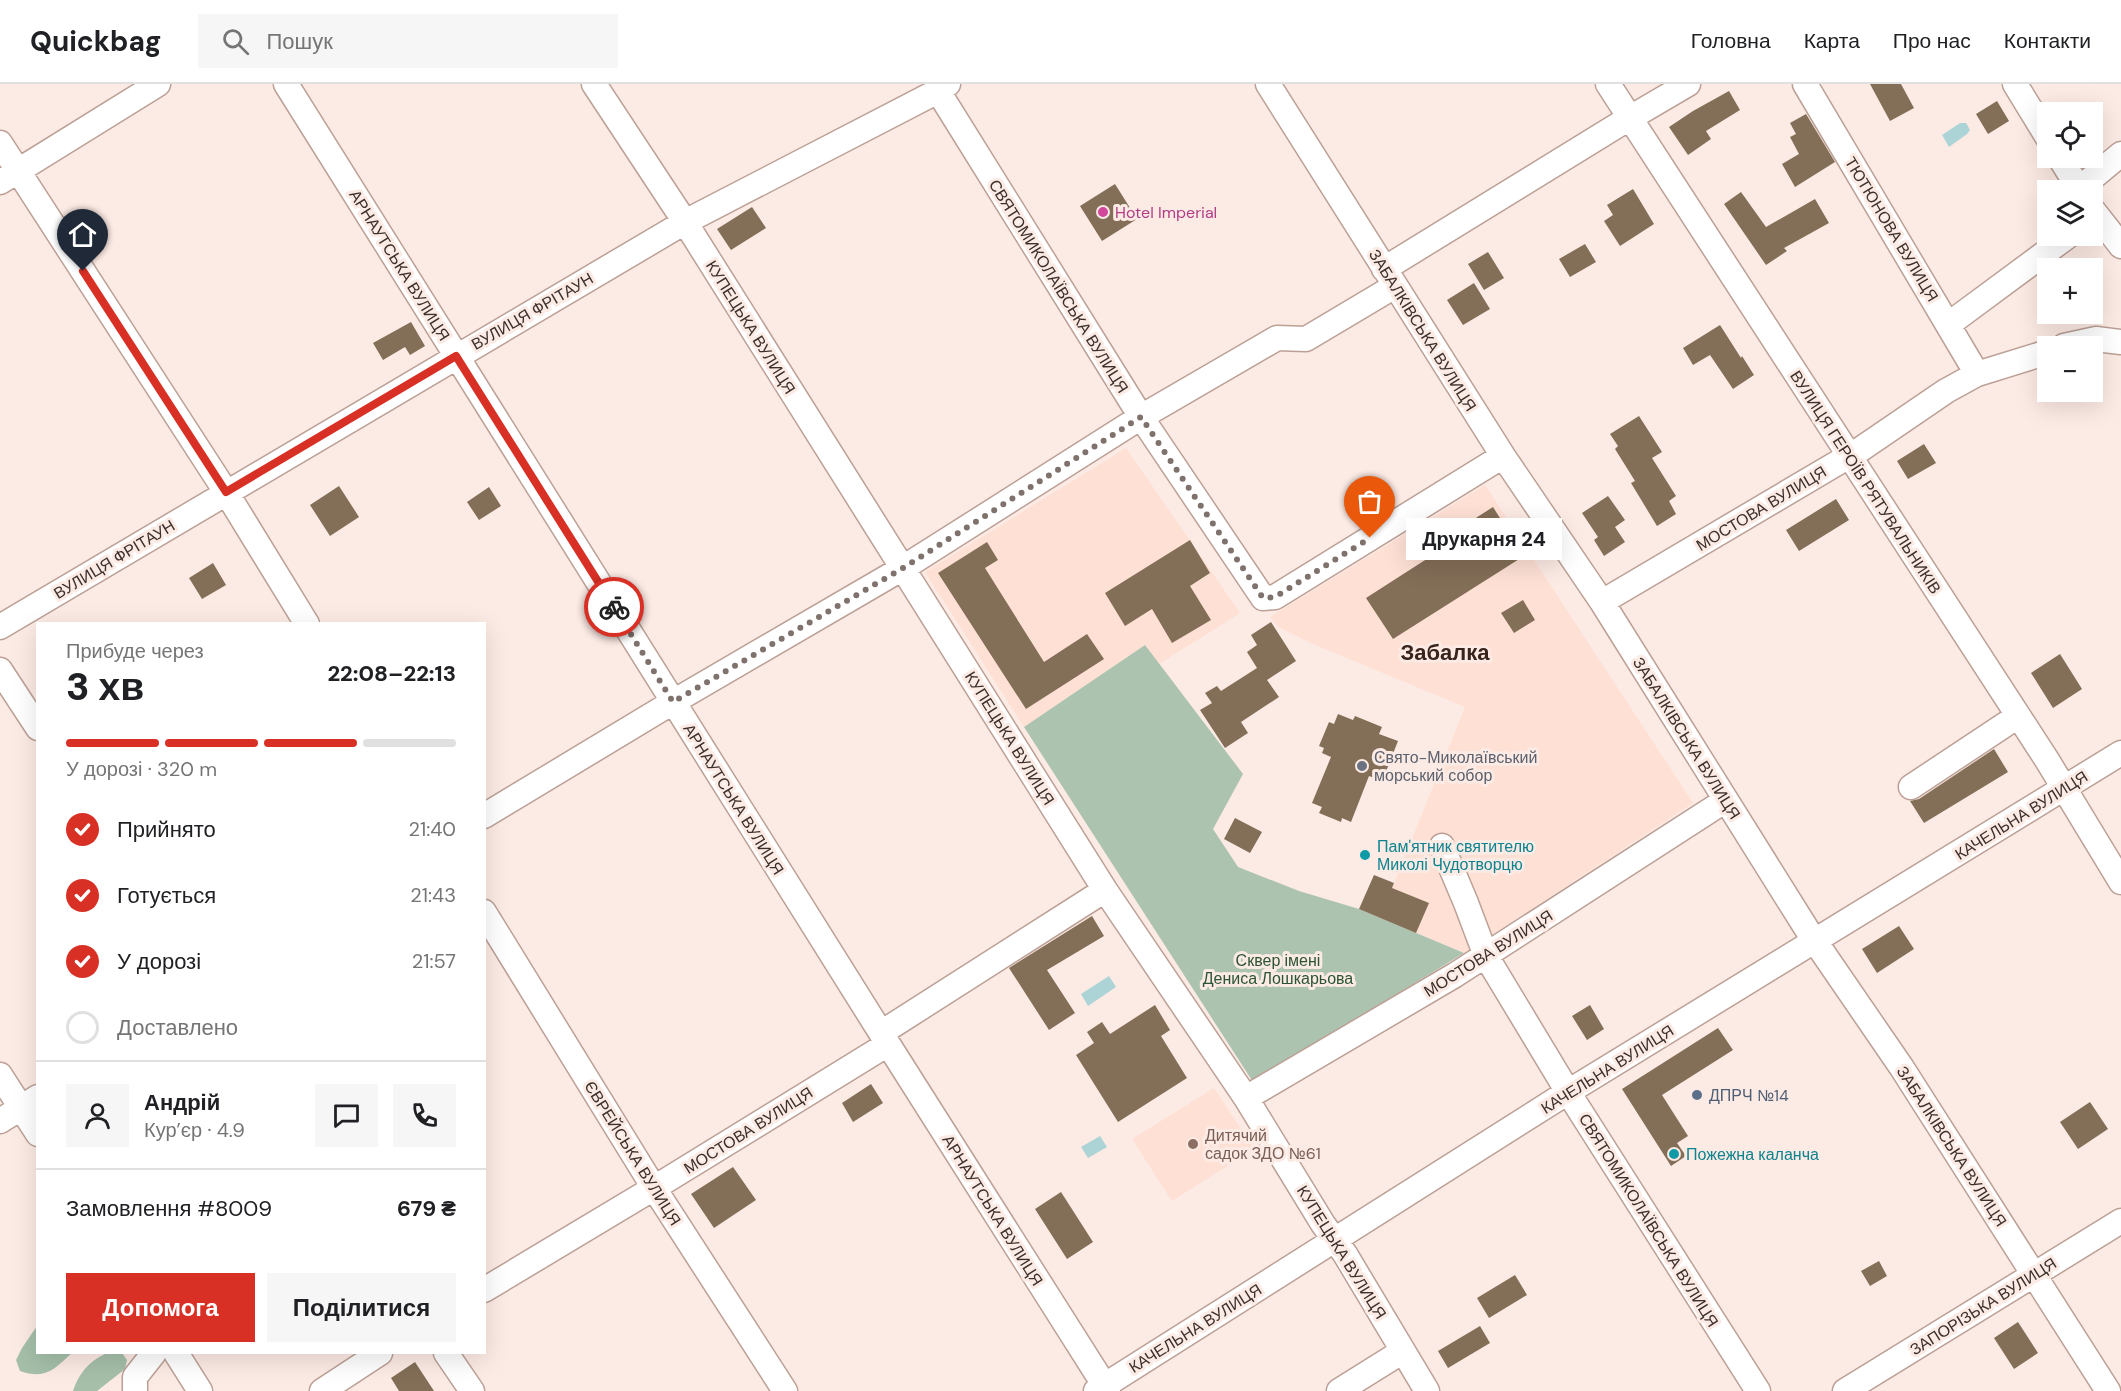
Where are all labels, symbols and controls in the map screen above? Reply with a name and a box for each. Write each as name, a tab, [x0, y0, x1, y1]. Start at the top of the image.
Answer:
search box	[198, 14, 618, 68]
text: Quickbag	[30, 23, 162, 60]
icon: search	[219, 25, 252, 58]
text: Пошук	[267, 27, 333, 56]
text: Головна	[1691, 27, 1771, 55]
text: Карта	[1804, 27, 1860, 55]
text: Про нас	[1893, 27, 1971, 55]
text: Контакти	[2004, 27, 2091, 55]
map controls	[2037, 102, 2103, 402]
button: locate	[2037, 102, 2103, 168]
street label: ТЮТЮНОВА ВУЛИЦЯ	[1840, 153, 1943, 305]
street label: СВЯТОМИКОЛАЇВСЬКА ВУЛИЦЯ	[984, 175, 1133, 397]
button: layers	[2037, 180, 2103, 246]
street label: АРНАУТСЬКА ВУЛИЦЯ	[344, 186, 455, 345]
place label: Hotel Imperial	[1115, 202, 1217, 223]
marker: Hotel Imperial	[1096, 205, 1110, 219]
pin	[57, 209, 108, 271]
icon: home	[66, 218, 99, 251]
street label: ЗАБАЛКІВСЬКА ВУЛИЦЯ	[1364, 245, 1481, 415]
street label: КУПЕЦЬКА ВУЛИЦЯ	[701, 257, 800, 398]
button: +	[2037, 258, 2103, 324]
street label: ВУЛИЦЯ ФРІТАУН	[467, 268, 597, 355]
button: −	[2037, 336, 2103, 402]
street label: ВУЛИЦЯ ГЕРОЇВ РЯТУВАЛЬНИКІВ	[1785, 367, 1946, 598]
street label: МОСТОВА ВУЛИЦЯ	[1692, 461, 1830, 556]
pin	[1344, 476, 1395, 538]
icon: bag	[1353, 485, 1386, 518]
street label: ВУЛИЦЯ ФРІТАУН	[50, 515, 179, 604]
callout: Друкарня 24	[1406, 517, 1562, 559]
text: Друкарня 24	[1422, 526, 1546, 552]
courier	[584, 577, 644, 637]
icon: bike	[598, 591, 631, 624]
text: Прибуде через	[66, 638, 204, 664]
district label: Забалка	[1400, 638, 1490, 667]
street label: ЗАБАЛКІВСЬКА ВУЛИЦЯ	[1628, 653, 1745, 823]
text: 22:08–22:13	[327, 659, 456, 688]
text: 3 хв	[66, 661, 144, 712]
street label: КУПЕЦЬКА ВУЛИЦЯ	[960, 668, 1059, 809]
street label: АРНАУТСЬКА ВУЛИЦЯ	[678, 720, 789, 879]
place label: Свято-Миколаївський морський собор	[1374, 747, 1537, 786]
text: У дорозі · 320 m	[66, 756, 217, 782]
marker: Свято-Миколаївський морський собор	[1355, 759, 1369, 773]
street label: КАЧЕЛЬНА ВУЛИЦЯ	[1951, 766, 2092, 865]
icon: check	[66, 813, 99, 846]
text: Прийнято	[117, 815, 216, 844]
text: 21:40	[408, 816, 456, 842]
place label: Пам'ятник святителю Миколі Чудотворцю	[1377, 836, 1534, 875]
marker: Пам'ятник святителю Миколі Чудотворцю	[1358, 848, 1372, 862]
icon: check	[66, 879, 99, 912]
text: Готується	[117, 881, 216, 910]
text: 21:43	[410, 882, 456, 908]
street label: МОСТОВА ВУЛИЦЯ	[1420, 905, 1557, 1002]
icon: check	[66, 945, 99, 978]
text: У дорозі	[117, 947, 201, 976]
text: 21:57	[412, 948, 456, 974]
park label: Сквер імені Дениса Лошкарьова	[1203, 950, 1353, 989]
text: Доставлено	[117, 1013, 238, 1042]
street label: КАЧЕЛЬНА ВУЛИЦЯ	[1537, 1020, 1678, 1119]
street label: ЗАБАЛКІВСЬКА ВУЛИЦЯ	[1892, 1062, 2011, 1231]
street label: ЄВРЕЙСЬКА ВУЛИЦЯ	[580, 1077, 686, 1229]
street label: МОСТОВА ВУЛИЦЯ	[680, 1082, 817, 1179]
button: person	[66, 1084, 129, 1147]
button: chat	[315, 1084, 378, 1147]
button: phone	[393, 1084, 456, 1147]
place label: ДПРЧ №14	[1709, 1085, 1789, 1106]
text: Андрій	[144, 1088, 220, 1117]
marker: ДПРЧ №14	[1690, 1088, 1704, 1102]
street label: СВЯТОМИКОЛАЇВСЬКА ВУЛИЦЯ	[1574, 1109, 1723, 1331]
text: Кур’єр · 4.9	[144, 1117, 245, 1143]
place label: Дитячий садок ЗДО №61	[1205, 1125, 1321, 1164]
street label: АРНАУТСЬКА ВУЛИЦЯ	[937, 1131, 1048, 1290]
marker: Дитячий садок ЗДО №61	[1186, 1137, 1200, 1151]
place label: Пожежна каланча	[1686, 1144, 1819, 1165]
marker: Пожежна каланча	[1667, 1147, 1681, 1161]
street label: КУПЕЦЬКА ВУЛИЦЯ	[1292, 1182, 1391, 1323]
text: Замовлення #8009	[66, 1194, 272, 1223]
text: 679 ₴	[397, 1194, 456, 1223]
street label: ЗАПОРІЗЬКА ВУЛИЦЯ	[1906, 1253, 2060, 1360]
button: Допомога	[66, 1273, 255, 1342]
button: Поділитися	[267, 1273, 456, 1342]
street label: КАЧЕЛЬНА ВУЛИЦЯ	[1125, 1279, 1266, 1378]

